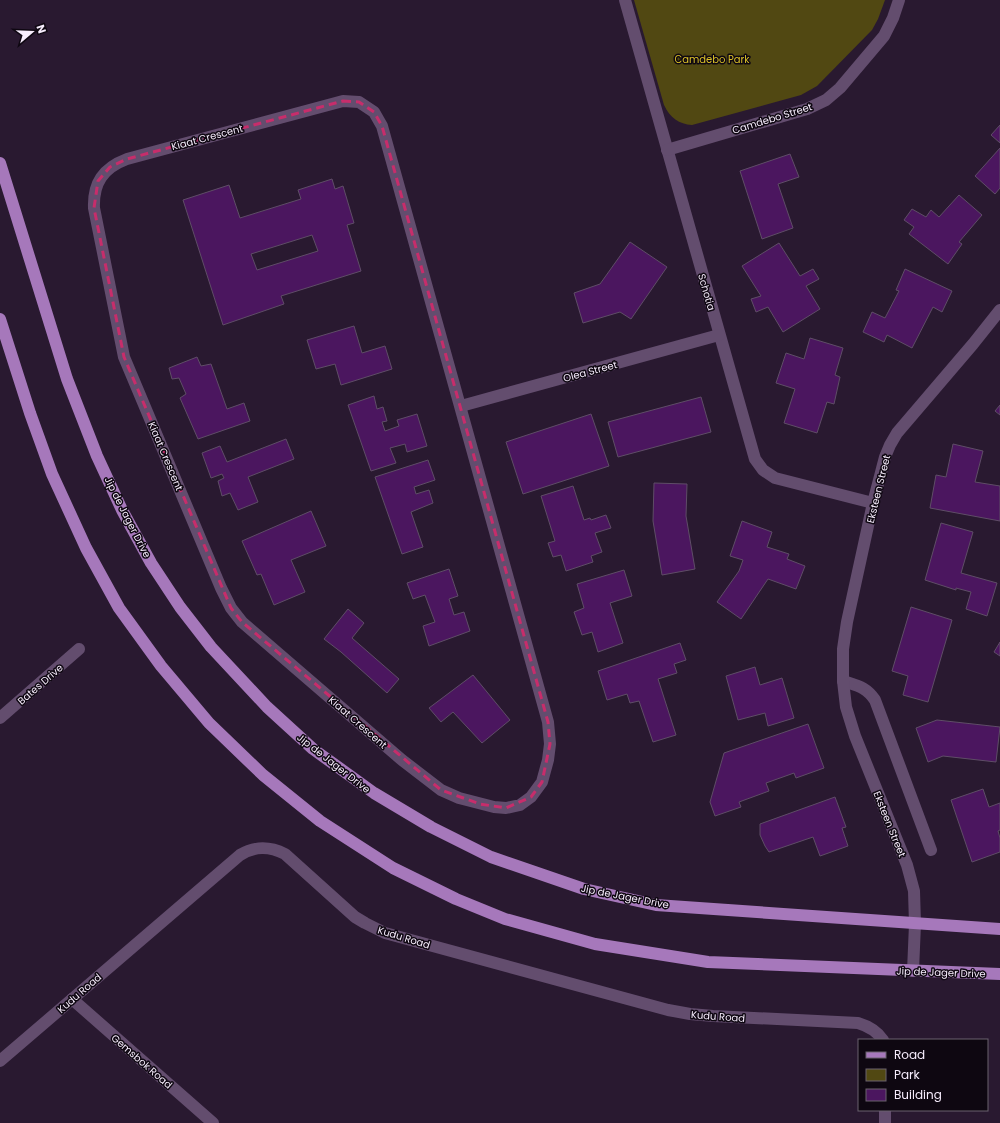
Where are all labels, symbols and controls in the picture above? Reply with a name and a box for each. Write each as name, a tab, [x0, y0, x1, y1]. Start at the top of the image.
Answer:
north arrow	[12, 12, 52, 52]
text: N	[33, 22, 50, 35]
park label: Camdebo Park	[675, 52, 750, 67]
street label: Camdebo Street	[730, 99, 814, 138]
street label: Kiaat Crescent	[170, 121, 245, 154]
street label: Schotia	[694, 272, 719, 312]
street label: Olea Street	[562, 357, 619, 386]
street label: Kiaat Crescent	[144, 419, 187, 493]
street label: Eksteen Street	[863, 453, 894, 525]
street label: Jip de Jager Drive	[101, 474, 155, 560]
street label: Bates Drive	[14, 660, 66, 708]
street label: Kiaat Crescent	[325, 693, 391, 752]
street label: Jip de Jager Drive	[294, 730, 373, 797]
street label: Eksteen Street	[869, 789, 910, 860]
street label: Jip de Jager Drive	[580, 881, 670, 912]
street label: Kudu Road	[376, 922, 432, 953]
street label: Jip de Jager Drive	[896, 963, 986, 982]
street label: Kudu Road	[54, 970, 105, 1017]
street label: Kudu Road	[690, 1007, 746, 1026]
street label: Gemsbok Road	[108, 1031, 175, 1092]
legend	[858, 1039, 988, 1111]
text: Road	[894, 1046, 925, 1063]
text: Park	[894, 1066, 921, 1083]
text: Building	[894, 1086, 942, 1103]

